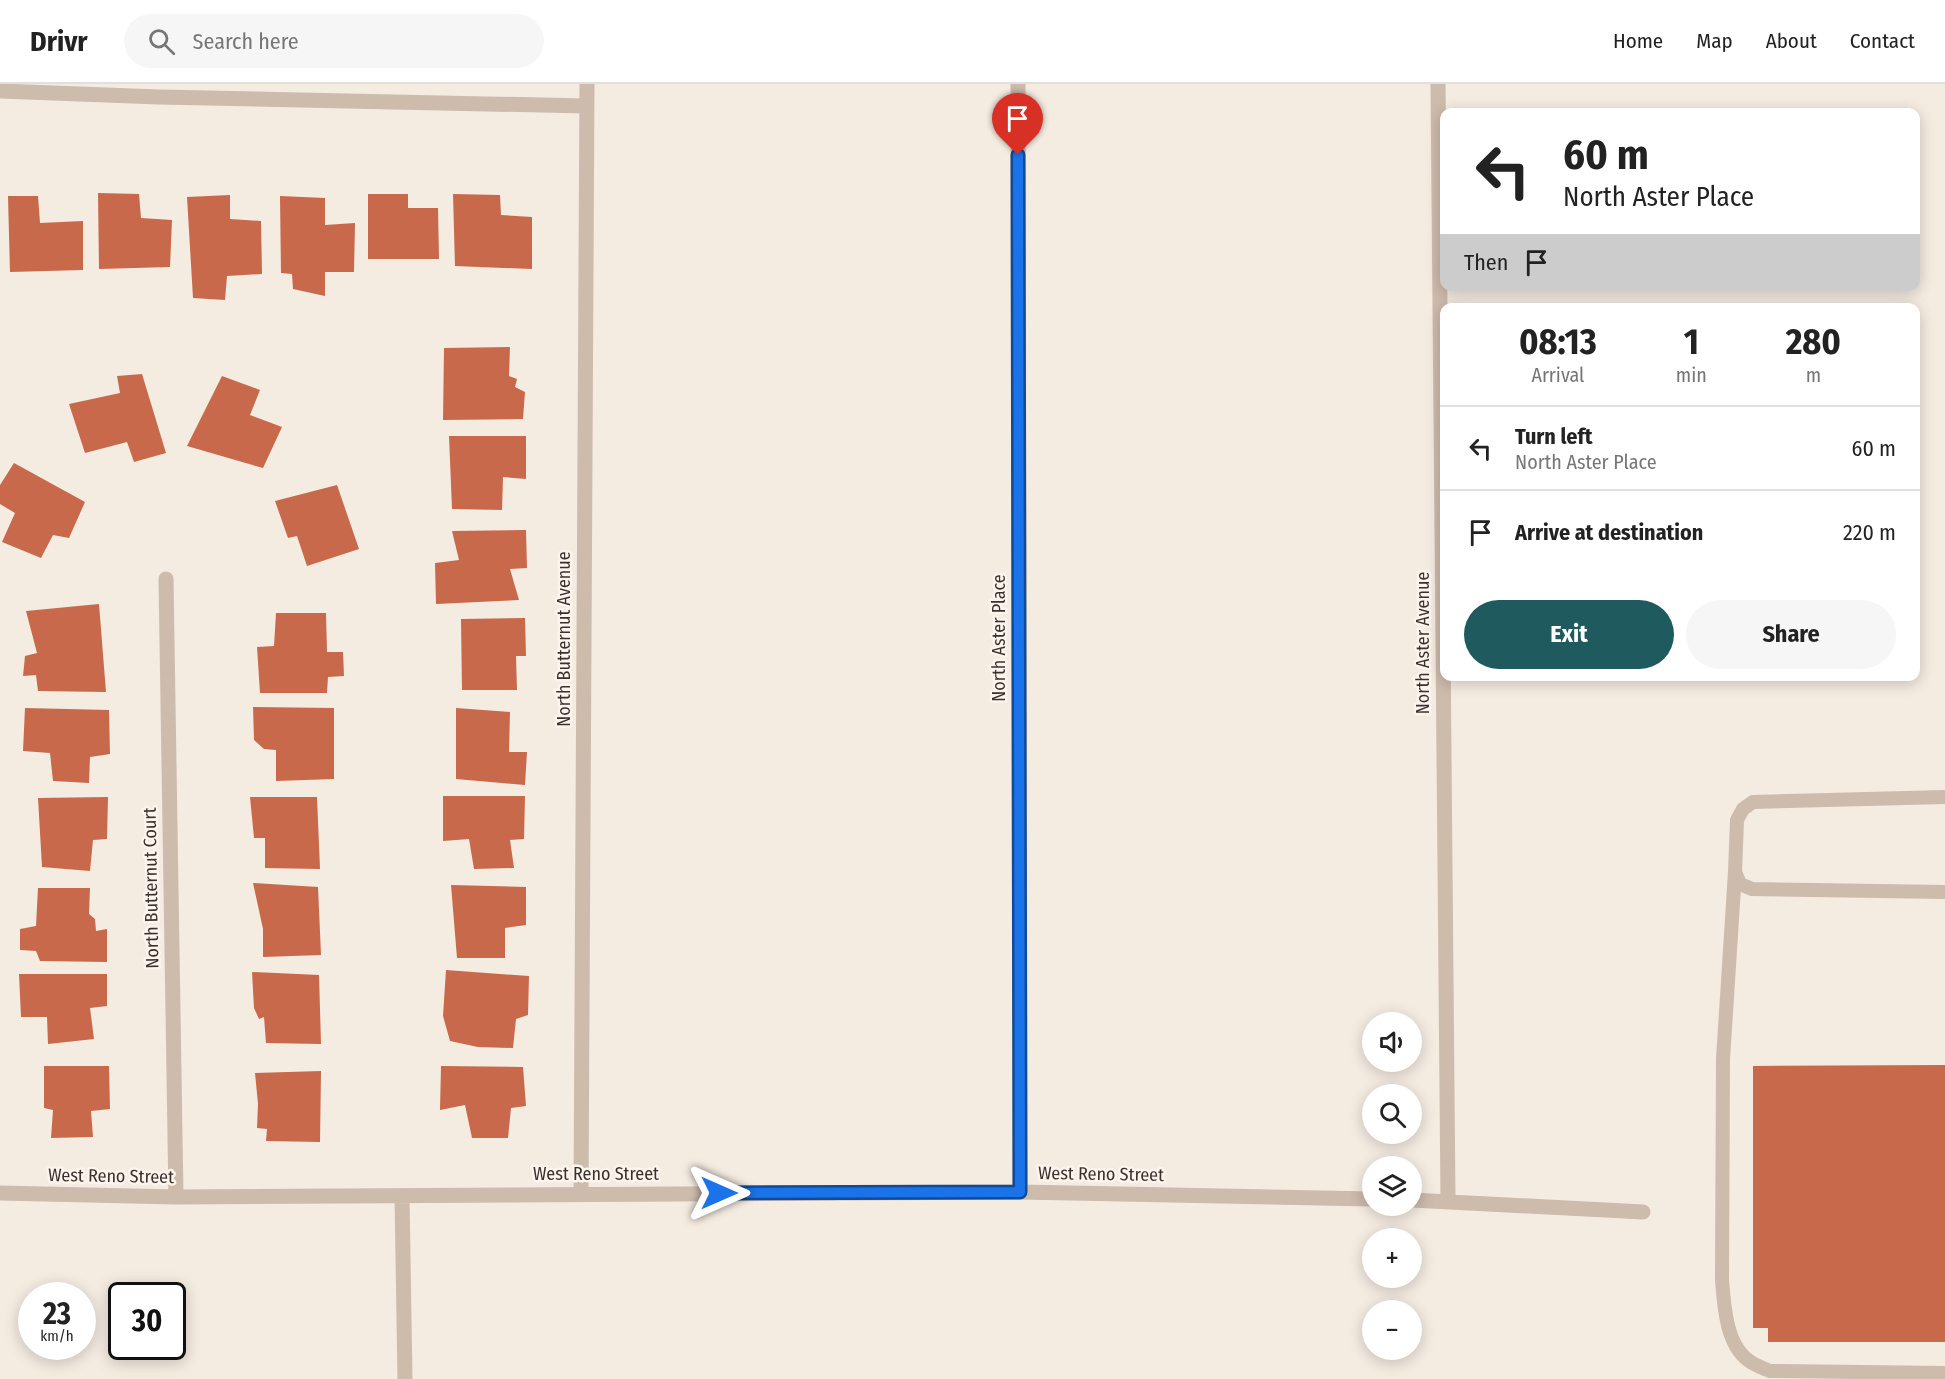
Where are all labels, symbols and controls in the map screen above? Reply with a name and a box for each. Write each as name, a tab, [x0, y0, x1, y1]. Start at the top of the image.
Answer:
search box	[124, 14, 544, 68]
text: Drivr	[30, 25, 88, 58]
icon: search	[145, 25, 178, 58]
text: Search here	[193, 28, 299, 55]
text: Home	[1613, 28, 1663, 54]
text: Map	[1696, 28, 1733, 54]
text: About	[1766, 28, 1817, 54]
text: Contact	[1850, 28, 1915, 54]
pin	[992, 93, 1043, 155]
icon: arrive	[1001, 102, 1034, 135]
text: 60 m	[1563, 130, 1649, 180]
icon: left	[1464, 132, 1542, 210]
text: North Aster Place	[1563, 181, 1754, 213]
icon: arrive	[1520, 246, 1553, 279]
text: Then	[1464, 249, 1508, 276]
text: 08:13	[1519, 320, 1597, 364]
text: 1	[1684, 320, 1699, 364]
text: 280	[1786, 320, 1841, 364]
text: Arrival	[1531, 363, 1584, 387]
text: min	[1676, 363, 1707, 387]
text: m	[1806, 363, 1821, 387]
text: Turn left	[1515, 423, 1593, 450]
icon: left	[1464, 432, 1497, 465]
text: 60 m	[1852, 435, 1896, 462]
text: North Aster Place	[1515, 450, 1657, 474]
icon: arrive	[1464, 516, 1497, 549]
text: Arrive at destination	[1515, 519, 1703, 546]
text: 220 m	[1843, 519, 1896, 546]
street label: North Butternut Avenue	[553, 551, 575, 727]
street label: North Aster Avenue	[1412, 572, 1434, 714]
street label: North Aster Place	[988, 574, 1010, 702]
button: Exit	[1464, 600, 1674, 669]
button: Share	[1686, 600, 1896, 669]
street label: North Butternut Court	[139, 807, 163, 969]
map controls	[1362, 1012, 1422, 1360]
button: sound	[1362, 1012, 1422, 1072]
button: search	[1362, 1084, 1422, 1144]
button: layers	[1362, 1156, 1422, 1216]
position arrow	[687, 1161, 751, 1225]
street label: West Reno Street	[1038, 1162, 1164, 1186]
street label: West Reno Street	[533, 1163, 659, 1185]
street label: West Reno Street	[48, 1164, 174, 1188]
button: +	[1362, 1228, 1422, 1288]
speed limit sign: 30	[108, 1282, 186, 1360]
text: 23	[43, 1296, 71, 1332]
button: −	[1362, 1300, 1422, 1360]
text: km/h	[40, 1327, 74, 1345]

